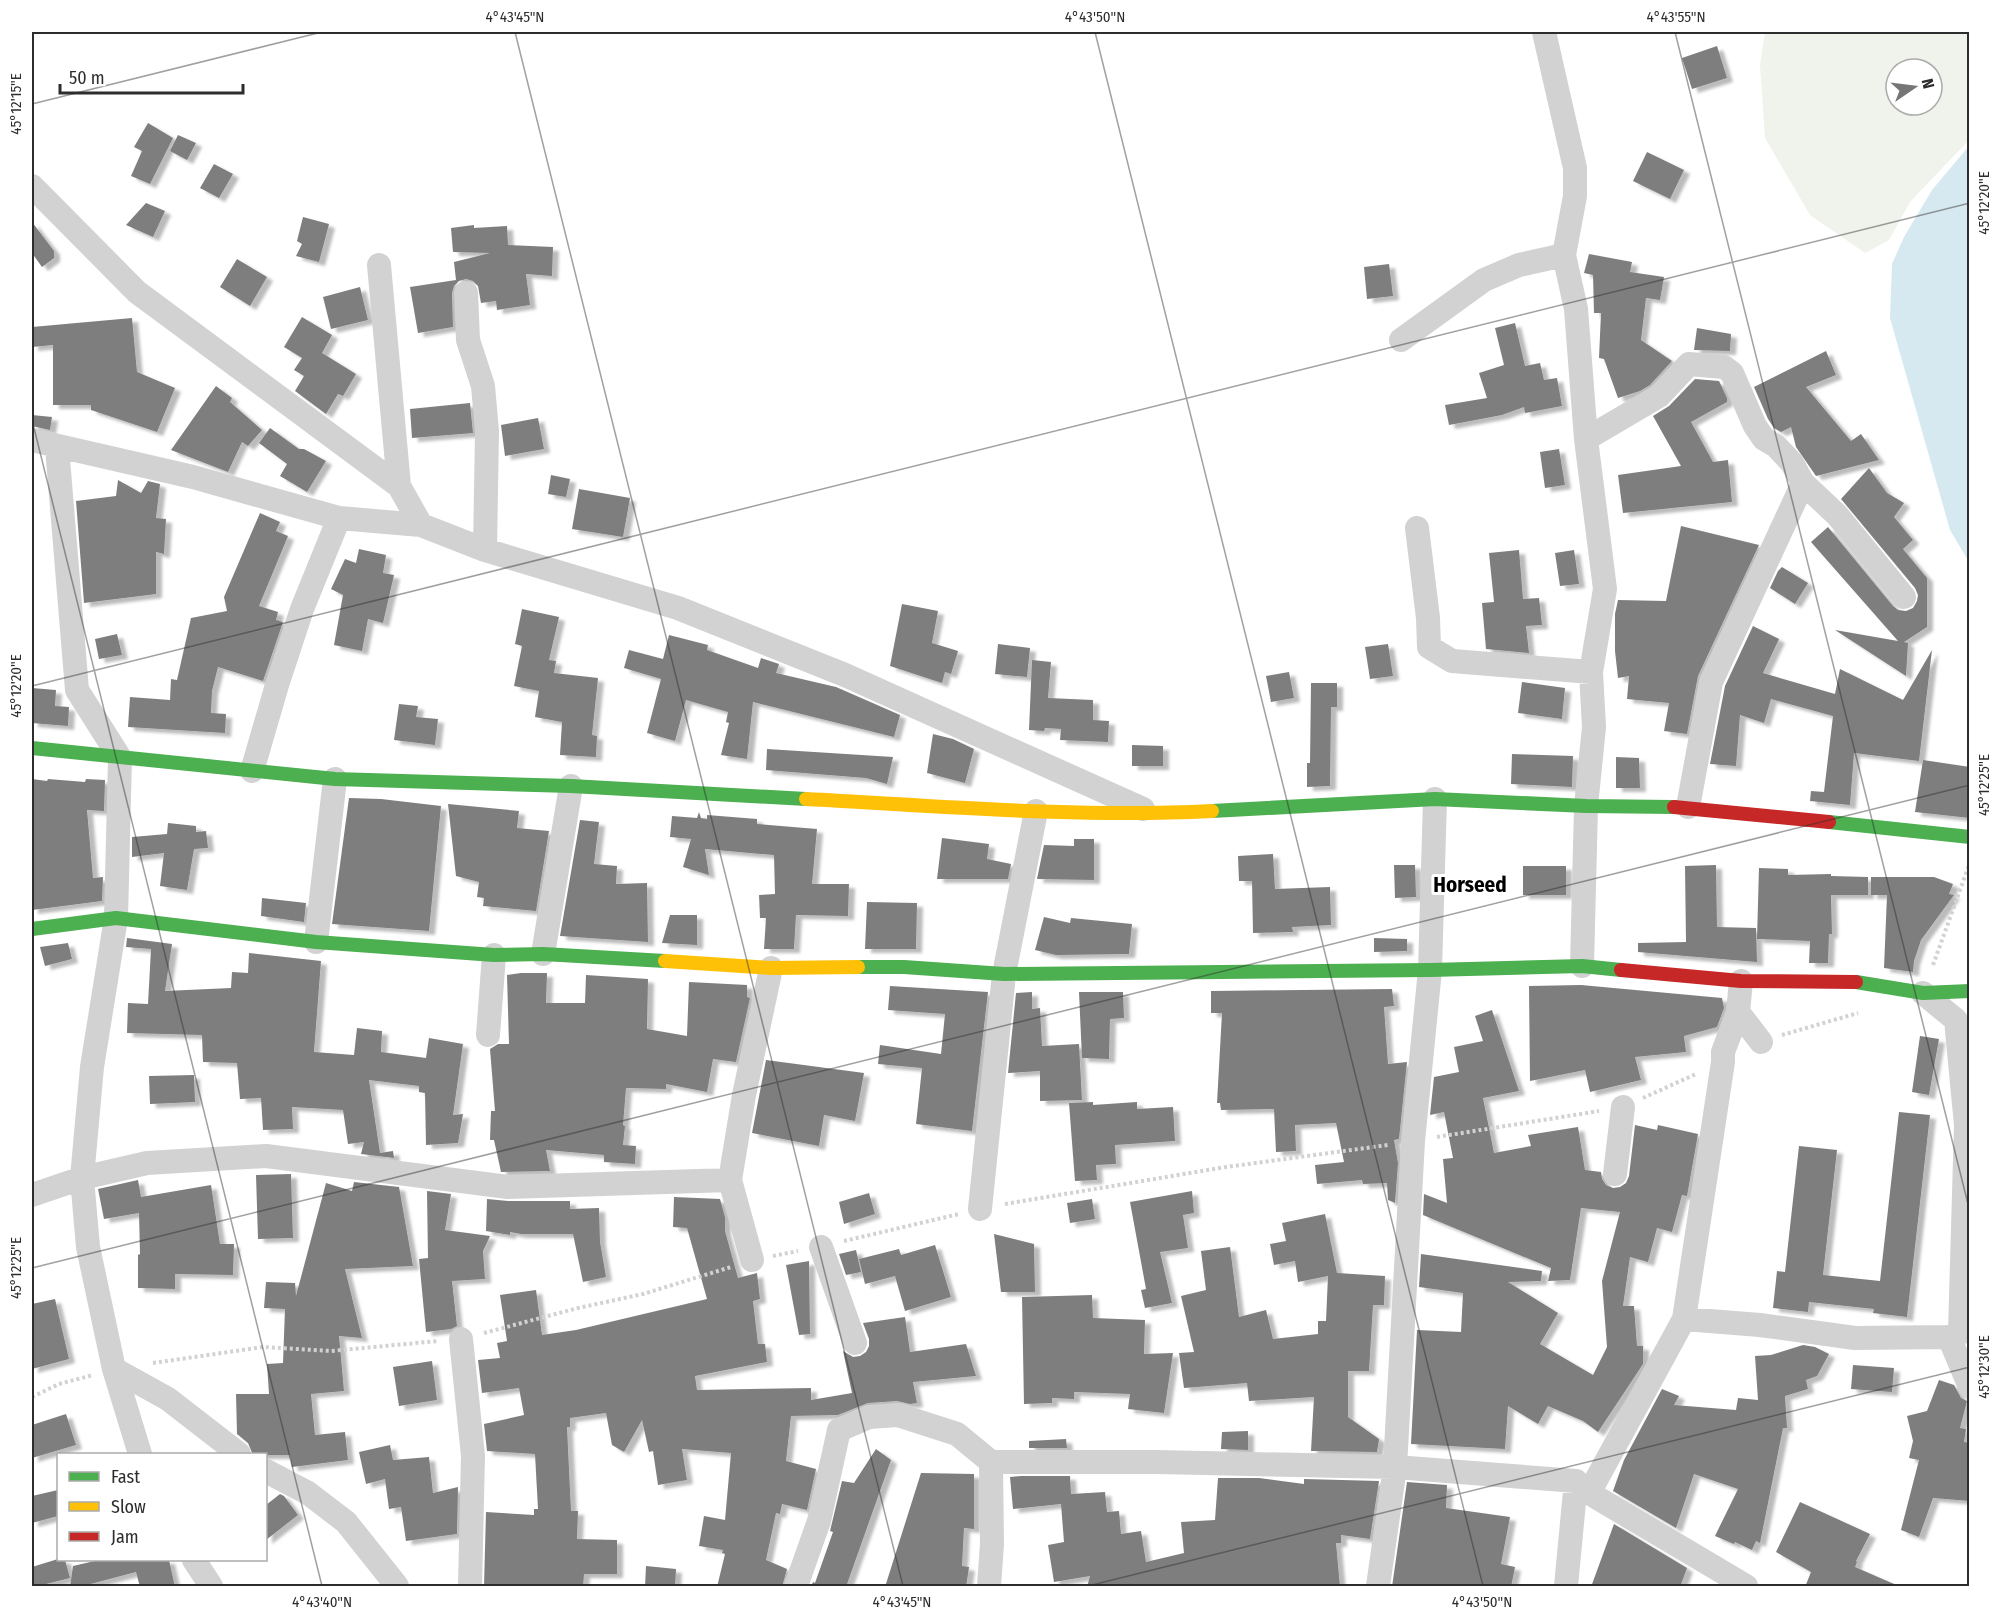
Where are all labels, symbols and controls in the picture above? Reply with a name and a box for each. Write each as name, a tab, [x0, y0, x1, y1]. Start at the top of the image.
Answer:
text: 4°43'45"N	[486, 8, 544, 26]
text: 4°43'50"N	[1065, 8, 1125, 26]
text: 4°43'55"N	[1646, 8, 1706, 26]
scale bar	[60, 57, 243, 95]
north arrow	[1884, 57, 1944, 117]
text: 50 m	[69, 67, 105, 89]
text: 45°12'15"E	[7, 73, 25, 135]
text: N	[1918, 77, 1938, 90]
text: 45°12'20"E	[1975, 171, 1993, 235]
text: 45°12'20"E	[7, 654, 25, 718]
text: 45°12'25"E	[1975, 754, 1993, 816]
district label: Horseed	[1433, 872, 1507, 898]
text: 45°12'25"E	[7, 1237, 25, 1299]
text: 45°12'30"E	[1975, 1335, 1993, 1399]
legend	[57, 1453, 267, 1561]
text: Fast	[111, 1466, 140, 1488]
text: Slow	[111, 1496, 146, 1518]
text: Jam	[111, 1526, 139, 1548]
text: 4°43'40"N	[292, 1593, 352, 1611]
text: 4°43'45"N	[873, 1593, 931, 1611]
text: 4°43'50"N	[1452, 1593, 1512, 1611]

